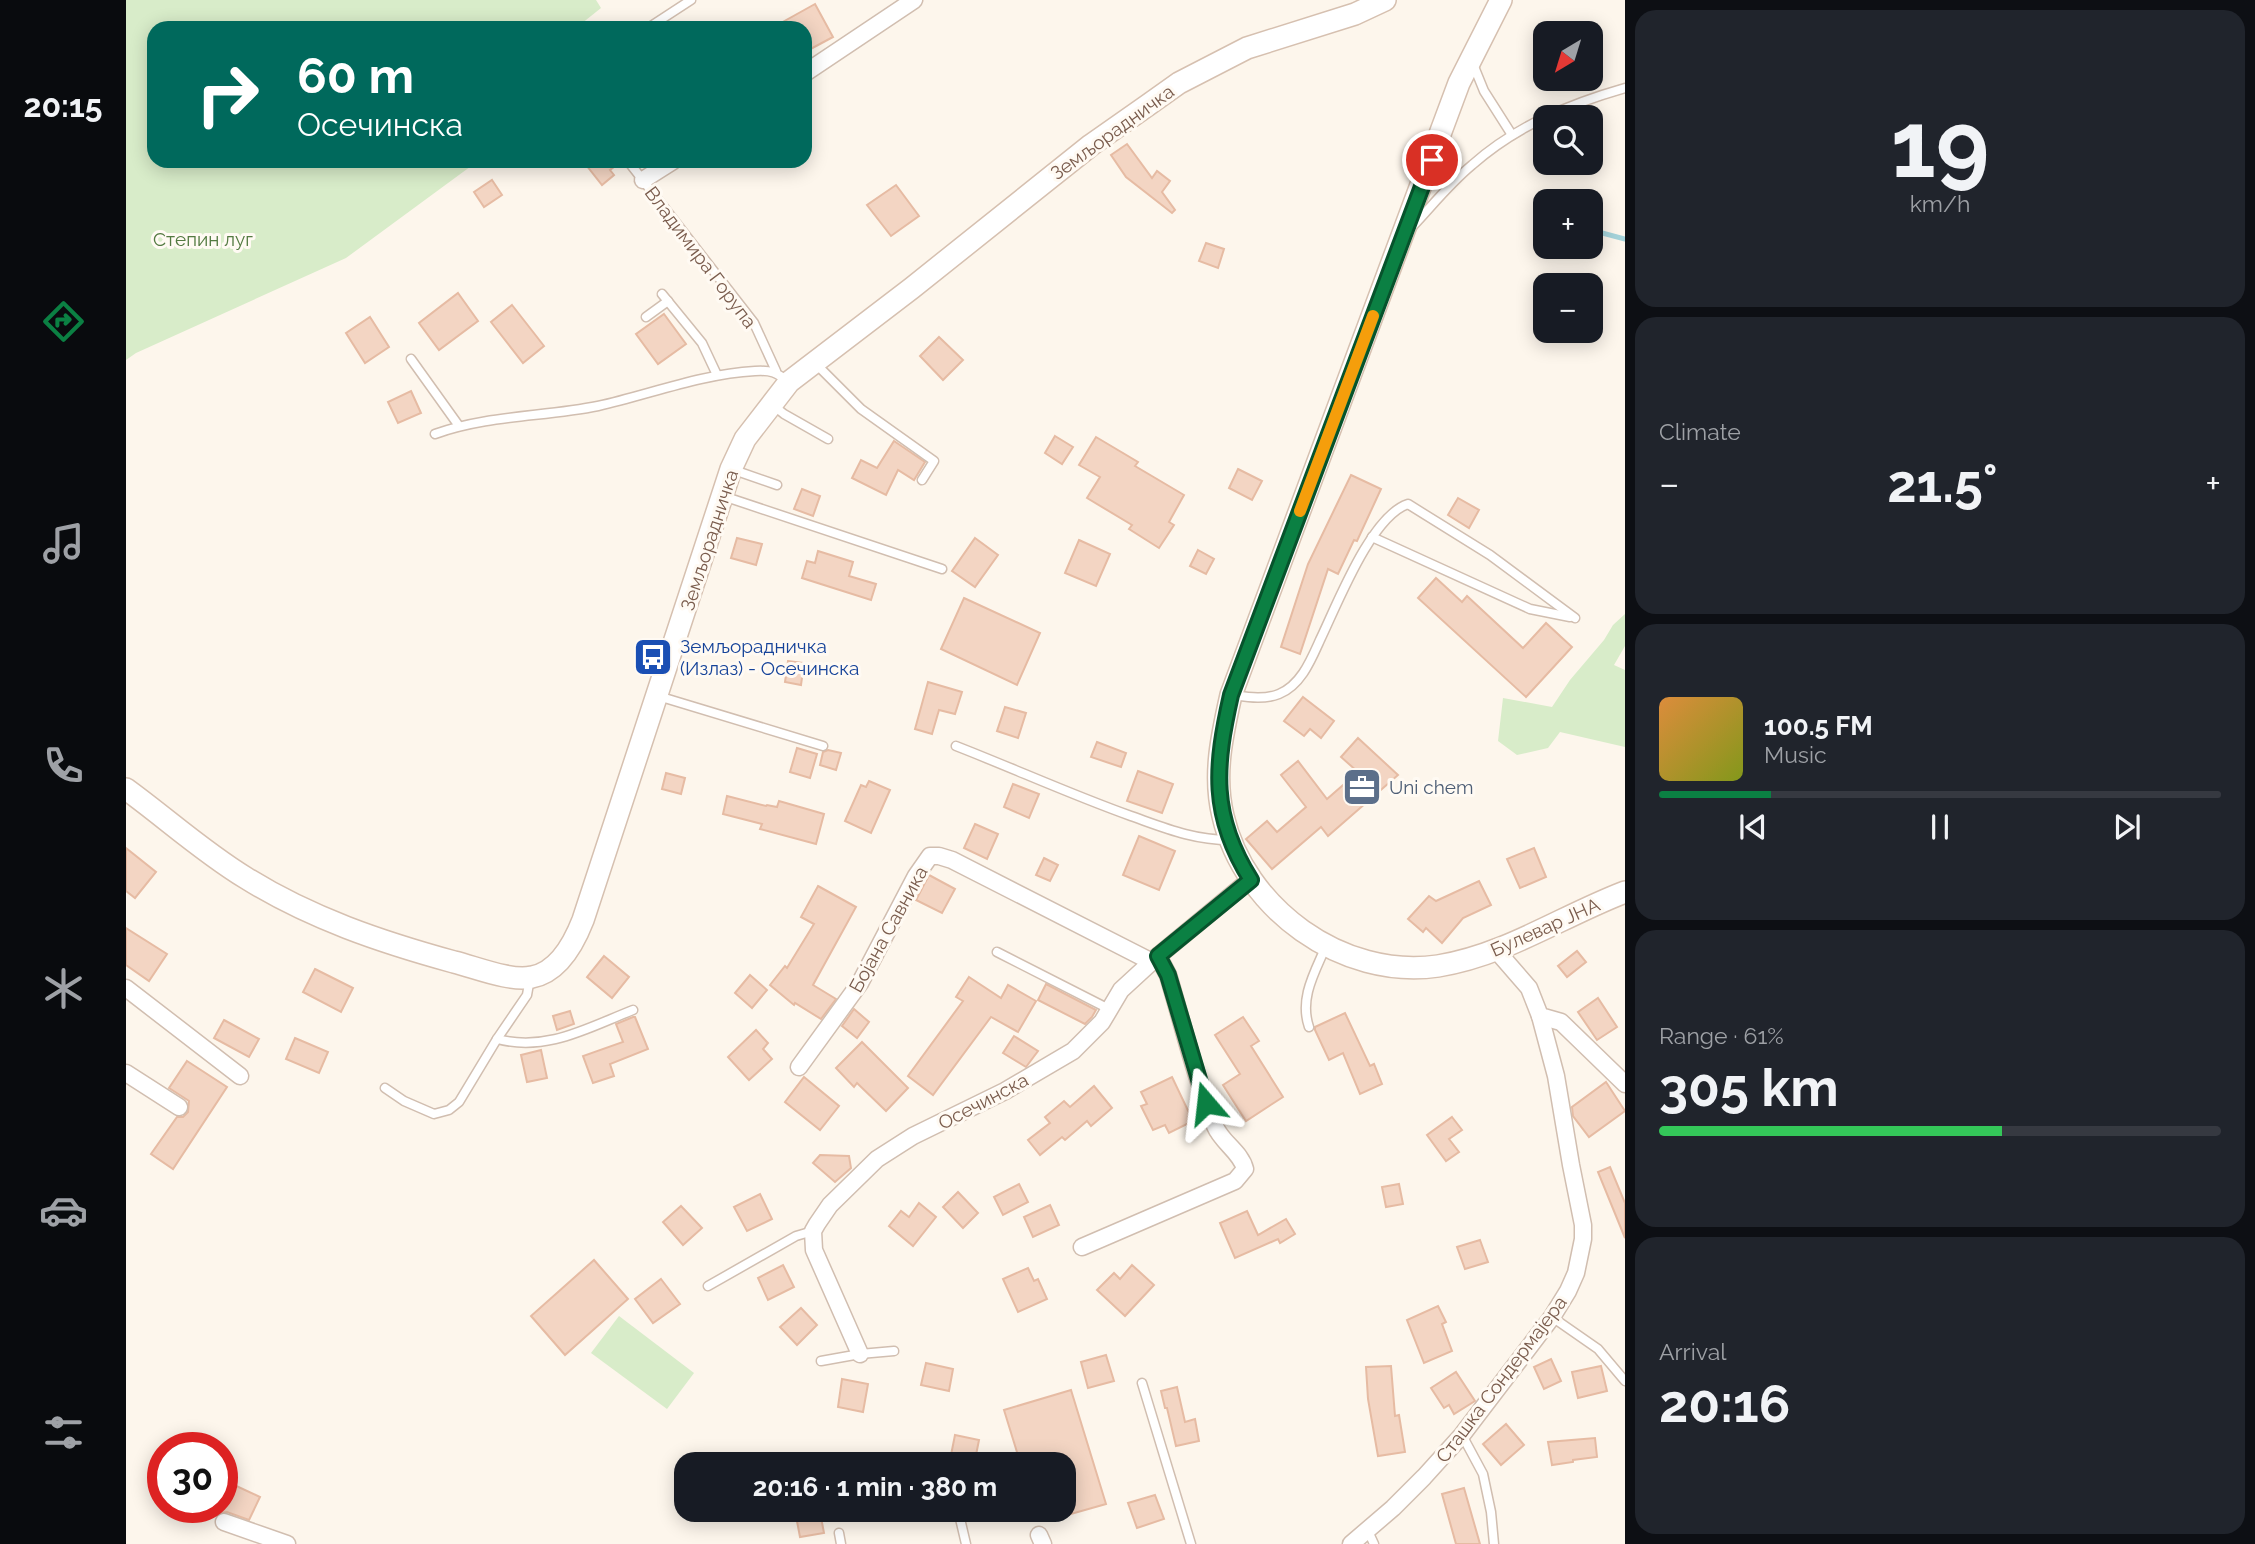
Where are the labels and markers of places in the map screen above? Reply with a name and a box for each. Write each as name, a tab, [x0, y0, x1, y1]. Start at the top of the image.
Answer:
pin	[1402, 130, 1462, 190]
place label: Земљорадничка (Излаз) - Осечинска	[680, 635, 859, 679]
bus stop icon: Земљорадничка (Излаз) - Осечинска	[632, 636, 674, 678]
office icon: Uni chem	[1341, 766, 1383, 808]
place label: Uni chem	[1389, 776, 1473, 798]

